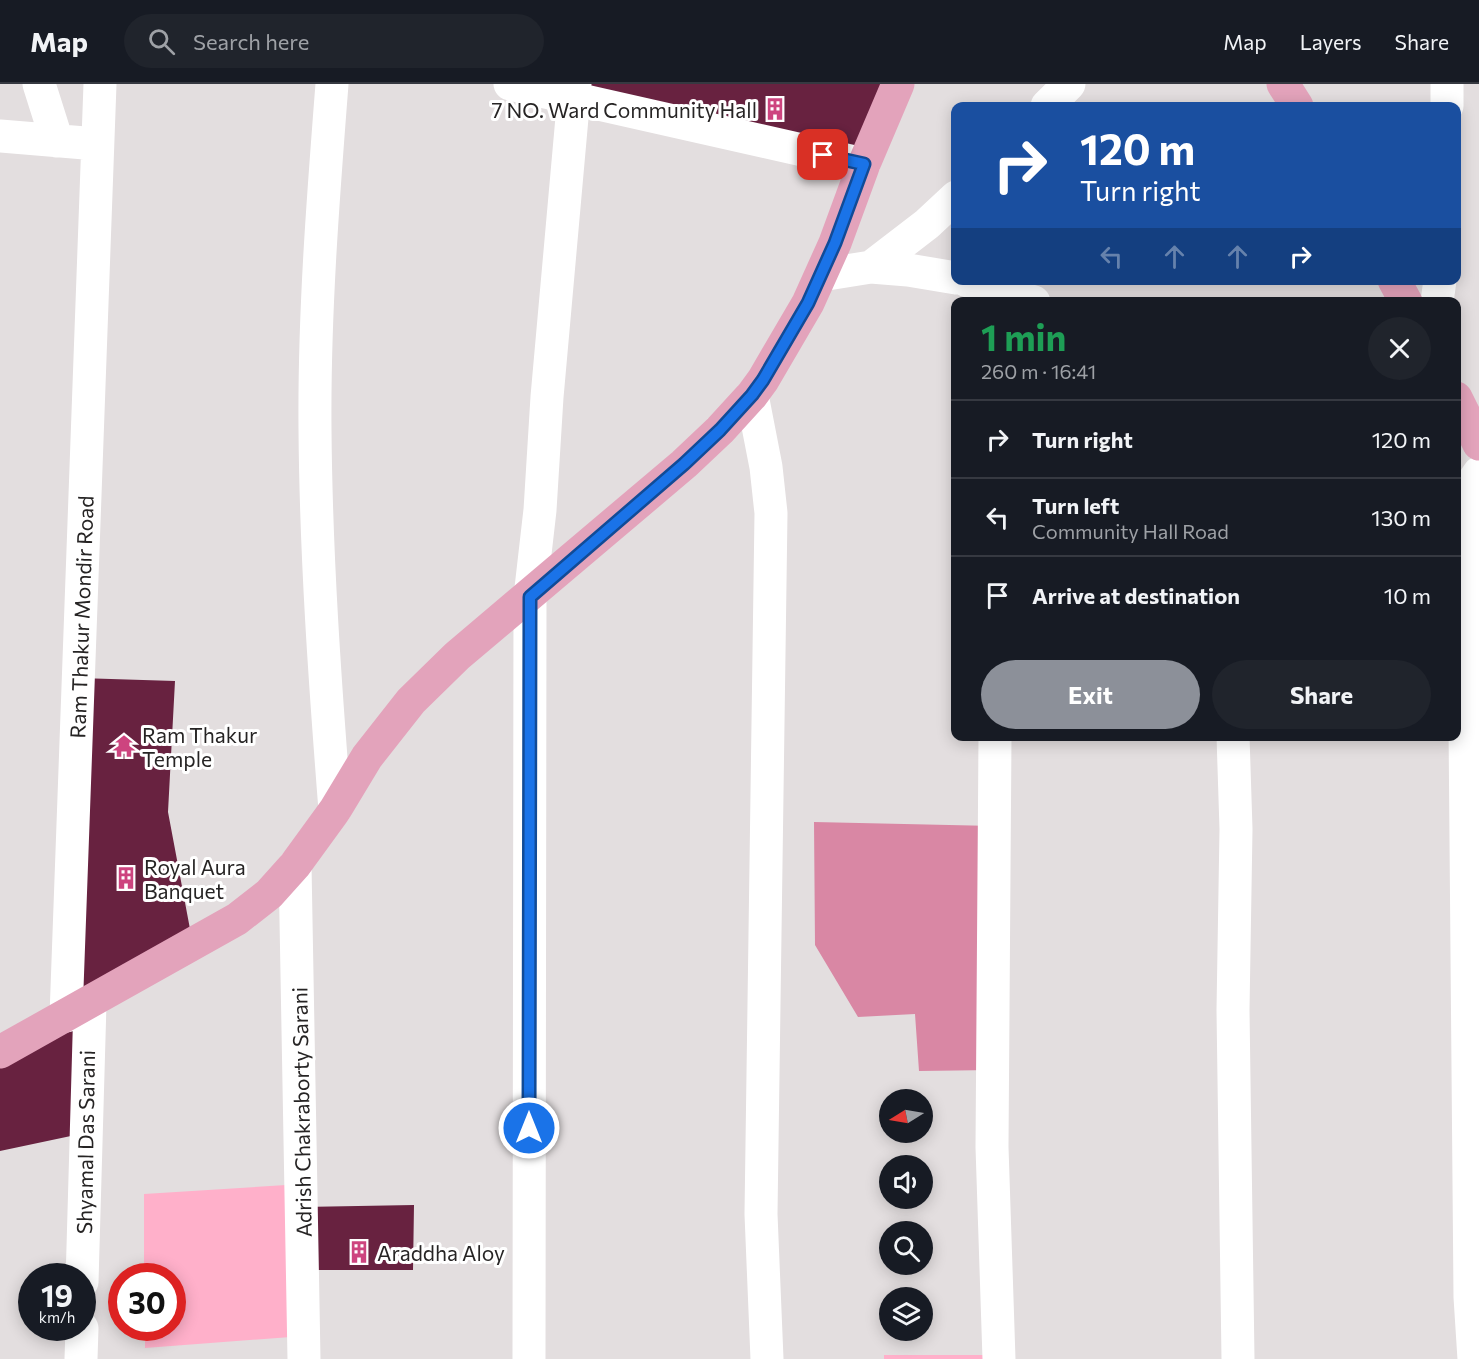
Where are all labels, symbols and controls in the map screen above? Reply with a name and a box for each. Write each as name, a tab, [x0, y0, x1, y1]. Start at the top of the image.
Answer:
search box	[124, 14, 544, 68]
text: Map	[30, 24, 88, 58]
icon: search	[145, 25, 178, 58]
text: Search here	[193, 28, 309, 55]
text: Map	[1223, 29, 1267, 54]
text: Layers	[1300, 29, 1362, 54]
text: Share	[1395, 29, 1449, 54]
building icon: 7 NO. Ward Community Hall	[762, 96, 788, 122]
place label: 7 NO. Ward Community Hall	[491, 97, 757, 122]
text: 120 m	[1080, 122, 1195, 174]
icon: right	[981, 126, 1059, 204]
pin	[797, 129, 848, 180]
icon: arrive	[806, 138, 839, 171]
text: Turn right	[1080, 174, 1200, 207]
icon: left	[1095, 240, 1128, 273]
icon: ahead	[1158, 240, 1191, 273]
icon: ahead	[1221, 240, 1254, 273]
icon: right	[1284, 240, 1317, 273]
text: 1 min	[981, 314, 1066, 358]
button: close	[1368, 317, 1431, 380]
text: 260 m · 16:41	[981, 359, 1096, 383]
icon: right	[981, 423, 1014, 456]
text: Turn right	[1032, 426, 1133, 453]
text: 120 m	[1372, 426, 1431, 453]
text: Turn left	[1032, 492, 1119, 519]
street label: Ram Thakur Mondir Road	[64, 495, 98, 739]
icon: left	[981, 501, 1014, 534]
text: 130 m	[1371, 504, 1431, 531]
text: Community Hall Road	[1032, 519, 1229, 543]
icon: arrive	[981, 579, 1014, 612]
text: Arrive at destination	[1032, 582, 1240, 609]
text: 10 m	[1384, 582, 1431, 609]
button: Exit	[981, 660, 1200, 729]
button: Share	[1212, 660, 1431, 729]
place label: Ram Thakur Temple	[142, 722, 257, 771]
temple icon: Ram Thakur Temple	[111, 733, 137, 759]
place label: Royal Aura Banquet	[144, 854, 246, 903]
building icon: Royal Aura Banquet	[113, 865, 139, 891]
street label: Adrish Chakraborty Sarani	[286, 987, 316, 1237]
street label: Shyamal Das Sarani	[71, 1050, 99, 1234]
north arrow	[879, 1089, 933, 1143]
map controls	[879, 1089, 933, 1341]
position arrow	[497, 1096, 561, 1160]
button: sound	[879, 1155, 933, 1209]
button: search	[879, 1221, 933, 1275]
building icon: Araddha Aloy	[346, 1239, 372, 1265]
place label: Araddha Aloy	[377, 1240, 505, 1265]
speed limit sign: 30	[108, 1263, 186, 1341]
text: 19	[41, 1276, 73, 1313]
button: layers	[879, 1287, 933, 1341]
text: km/h	[39, 1308, 75, 1326]

